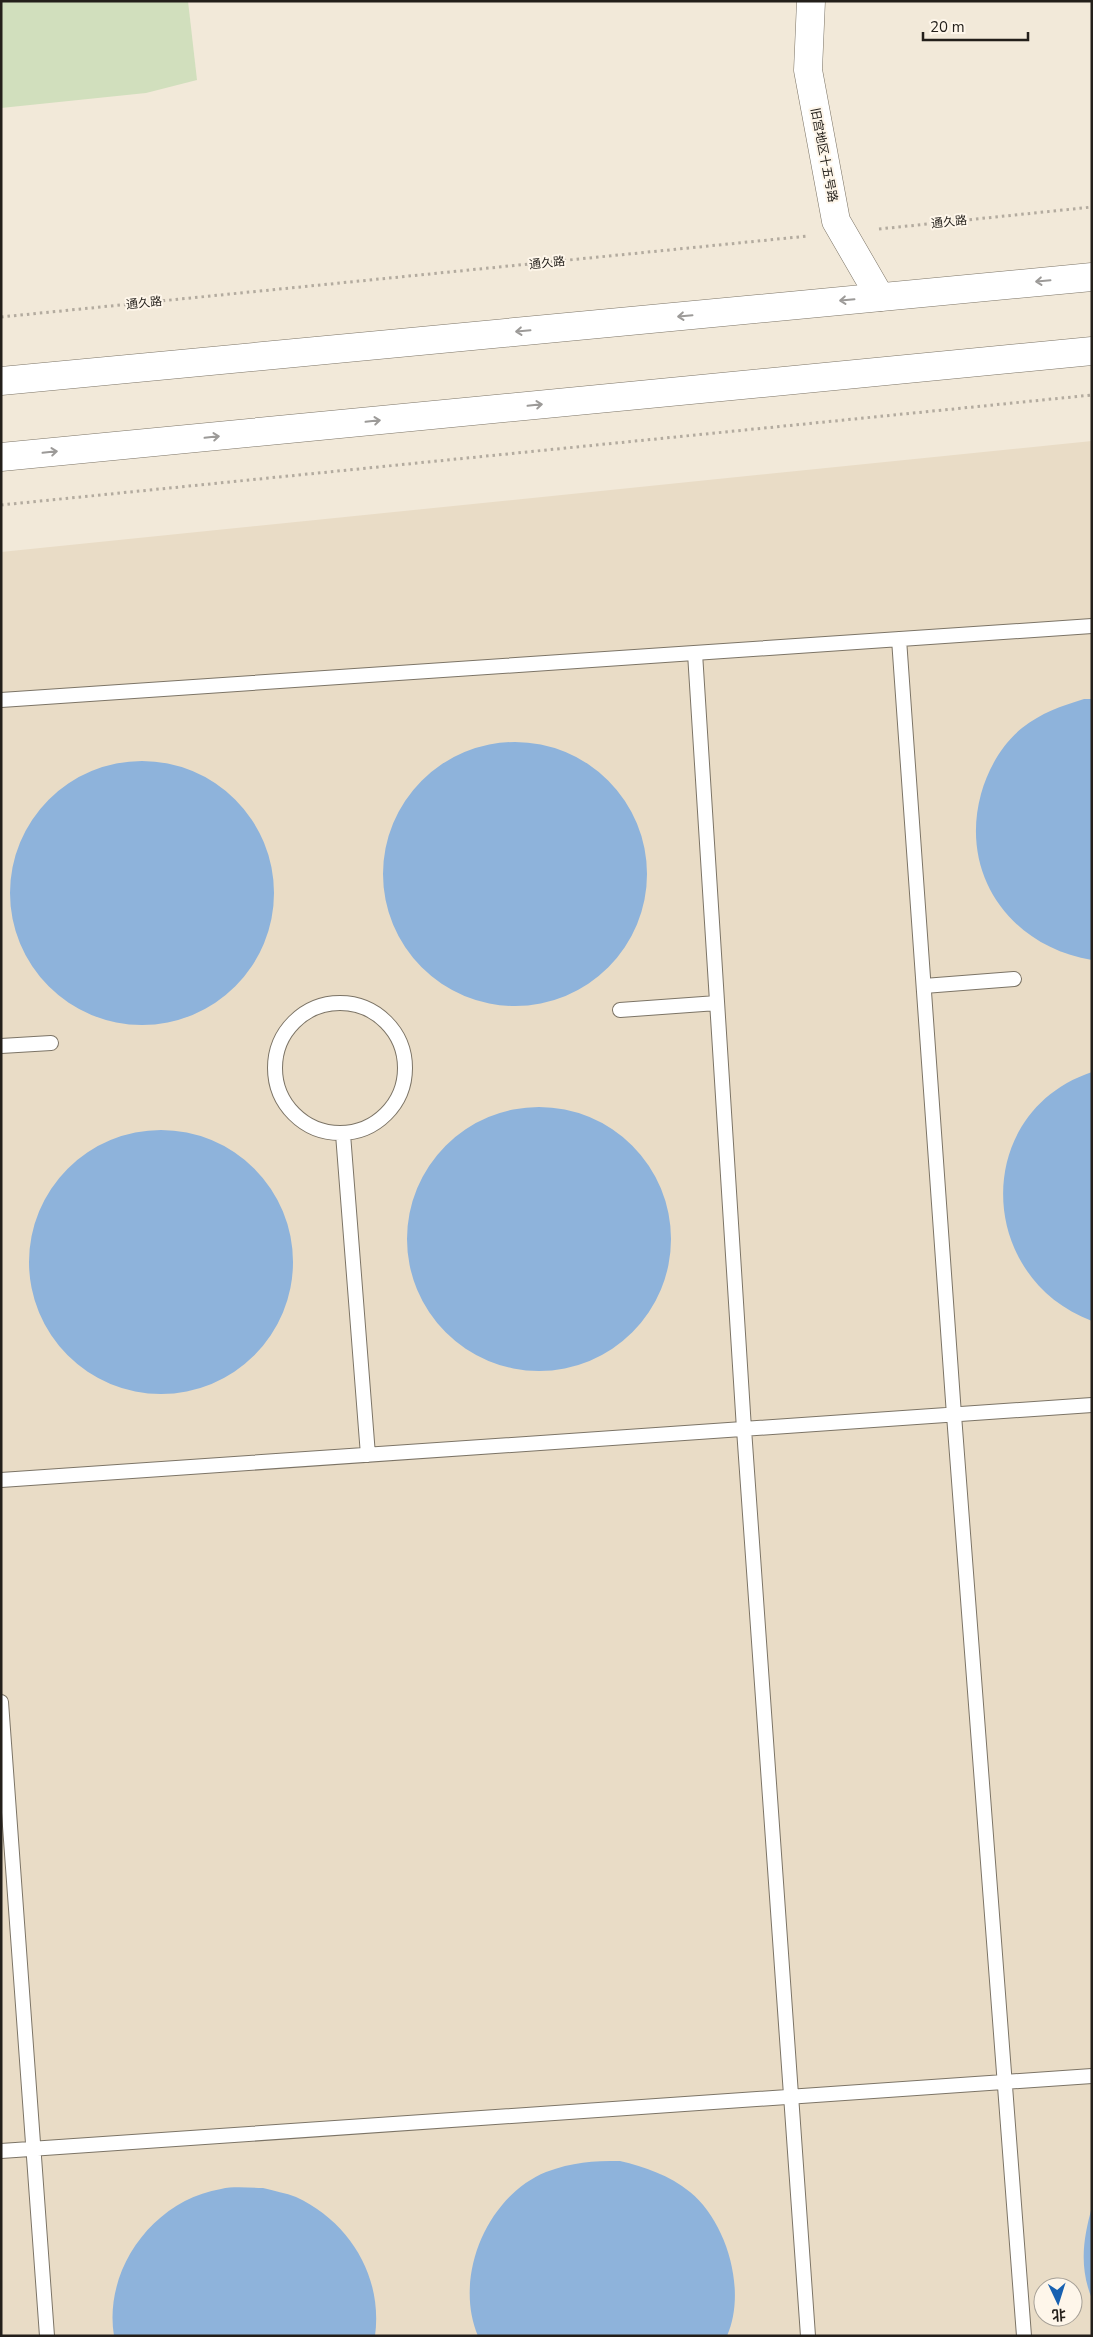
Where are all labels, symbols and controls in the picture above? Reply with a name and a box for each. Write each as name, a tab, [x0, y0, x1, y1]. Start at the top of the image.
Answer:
scale bar	[923, 10, 1028, 42]
text: 20 m	[930, 17, 965, 37]
street label: 旧宫地区十五号路	[807, 106, 841, 204]
street label: 通久路	[930, 212, 968, 232]
street label: 通久路	[528, 253, 566, 273]
one-way arrow	[1036, 277, 1052, 286]
street label: 通久路	[125, 293, 163, 313]
one-way arrow	[839, 295, 855, 305]
one-way arrow	[677, 311, 693, 321]
one-way arrow	[515, 326, 531, 336]
one-way arrow	[527, 400, 543, 410]
one-way arrow	[365, 416, 381, 426]
one-way arrow	[203, 432, 219, 441]
one-way arrow	[41, 447, 57, 457]
north arrow	[1033, 2277, 1083, 2327]
text: 北	[1051, 2305, 1067, 2324]

